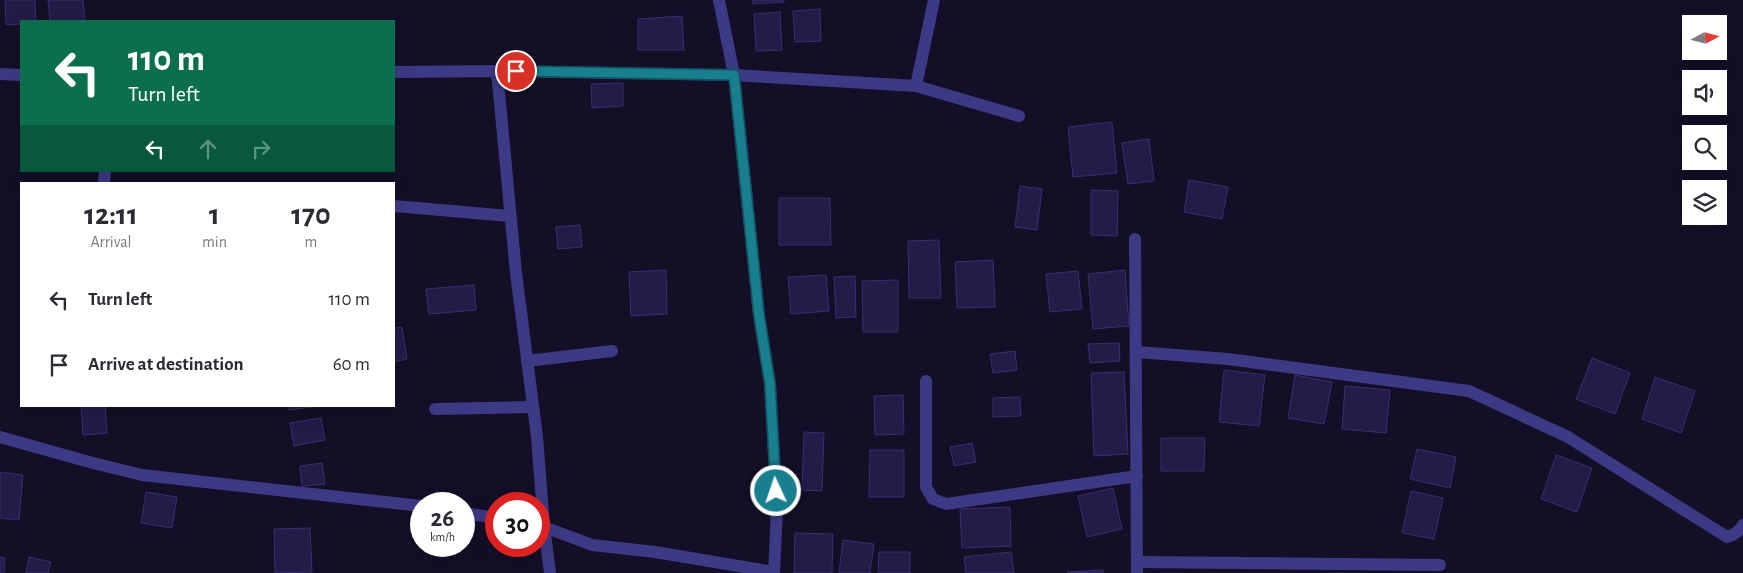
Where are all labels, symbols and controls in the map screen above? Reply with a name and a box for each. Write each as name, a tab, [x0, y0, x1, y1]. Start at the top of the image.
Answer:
north arrow	[1682, 15, 1728, 60]
map controls	[1682, 15, 1727, 225]
icon: left	[45, 40, 110, 105]
text: 110 m	[128, 42, 205, 77]
pin	[495, 50, 537, 92]
icon: arrive	[502, 57, 530, 85]
button: sound	[1682, 70, 1727, 115]
text: Turn left	[128, 83, 200, 105]
button: search	[1682, 125, 1727, 170]
icon: left	[141, 135, 169, 163]
icon: ahead	[194, 135, 222, 163]
icon: right	[247, 135, 275, 163]
button: layers	[1682, 180, 1727, 225]
text: 12:11	[84, 200, 138, 230]
text: 1	[209, 200, 220, 230]
text: 170	[291, 200, 331, 230]
text: Arrival	[90, 234, 132, 250]
text: min	[202, 234, 227, 250]
text: m	[305, 234, 317, 250]
icon: left	[45, 286, 73, 314]
text: Turn left	[88, 290, 152, 309]
text: 110 m	[329, 290, 370, 309]
icon: arrive	[45, 351, 73, 379]
text: Arrive at destination	[88, 355, 244, 374]
text: 60 m	[333, 355, 370, 374]
position arrow	[749, 464, 801, 516]
speed limit sign: 30	[485, 492, 550, 557]
text: 26	[431, 506, 454, 531]
text: km/h	[430, 531, 455, 543]

